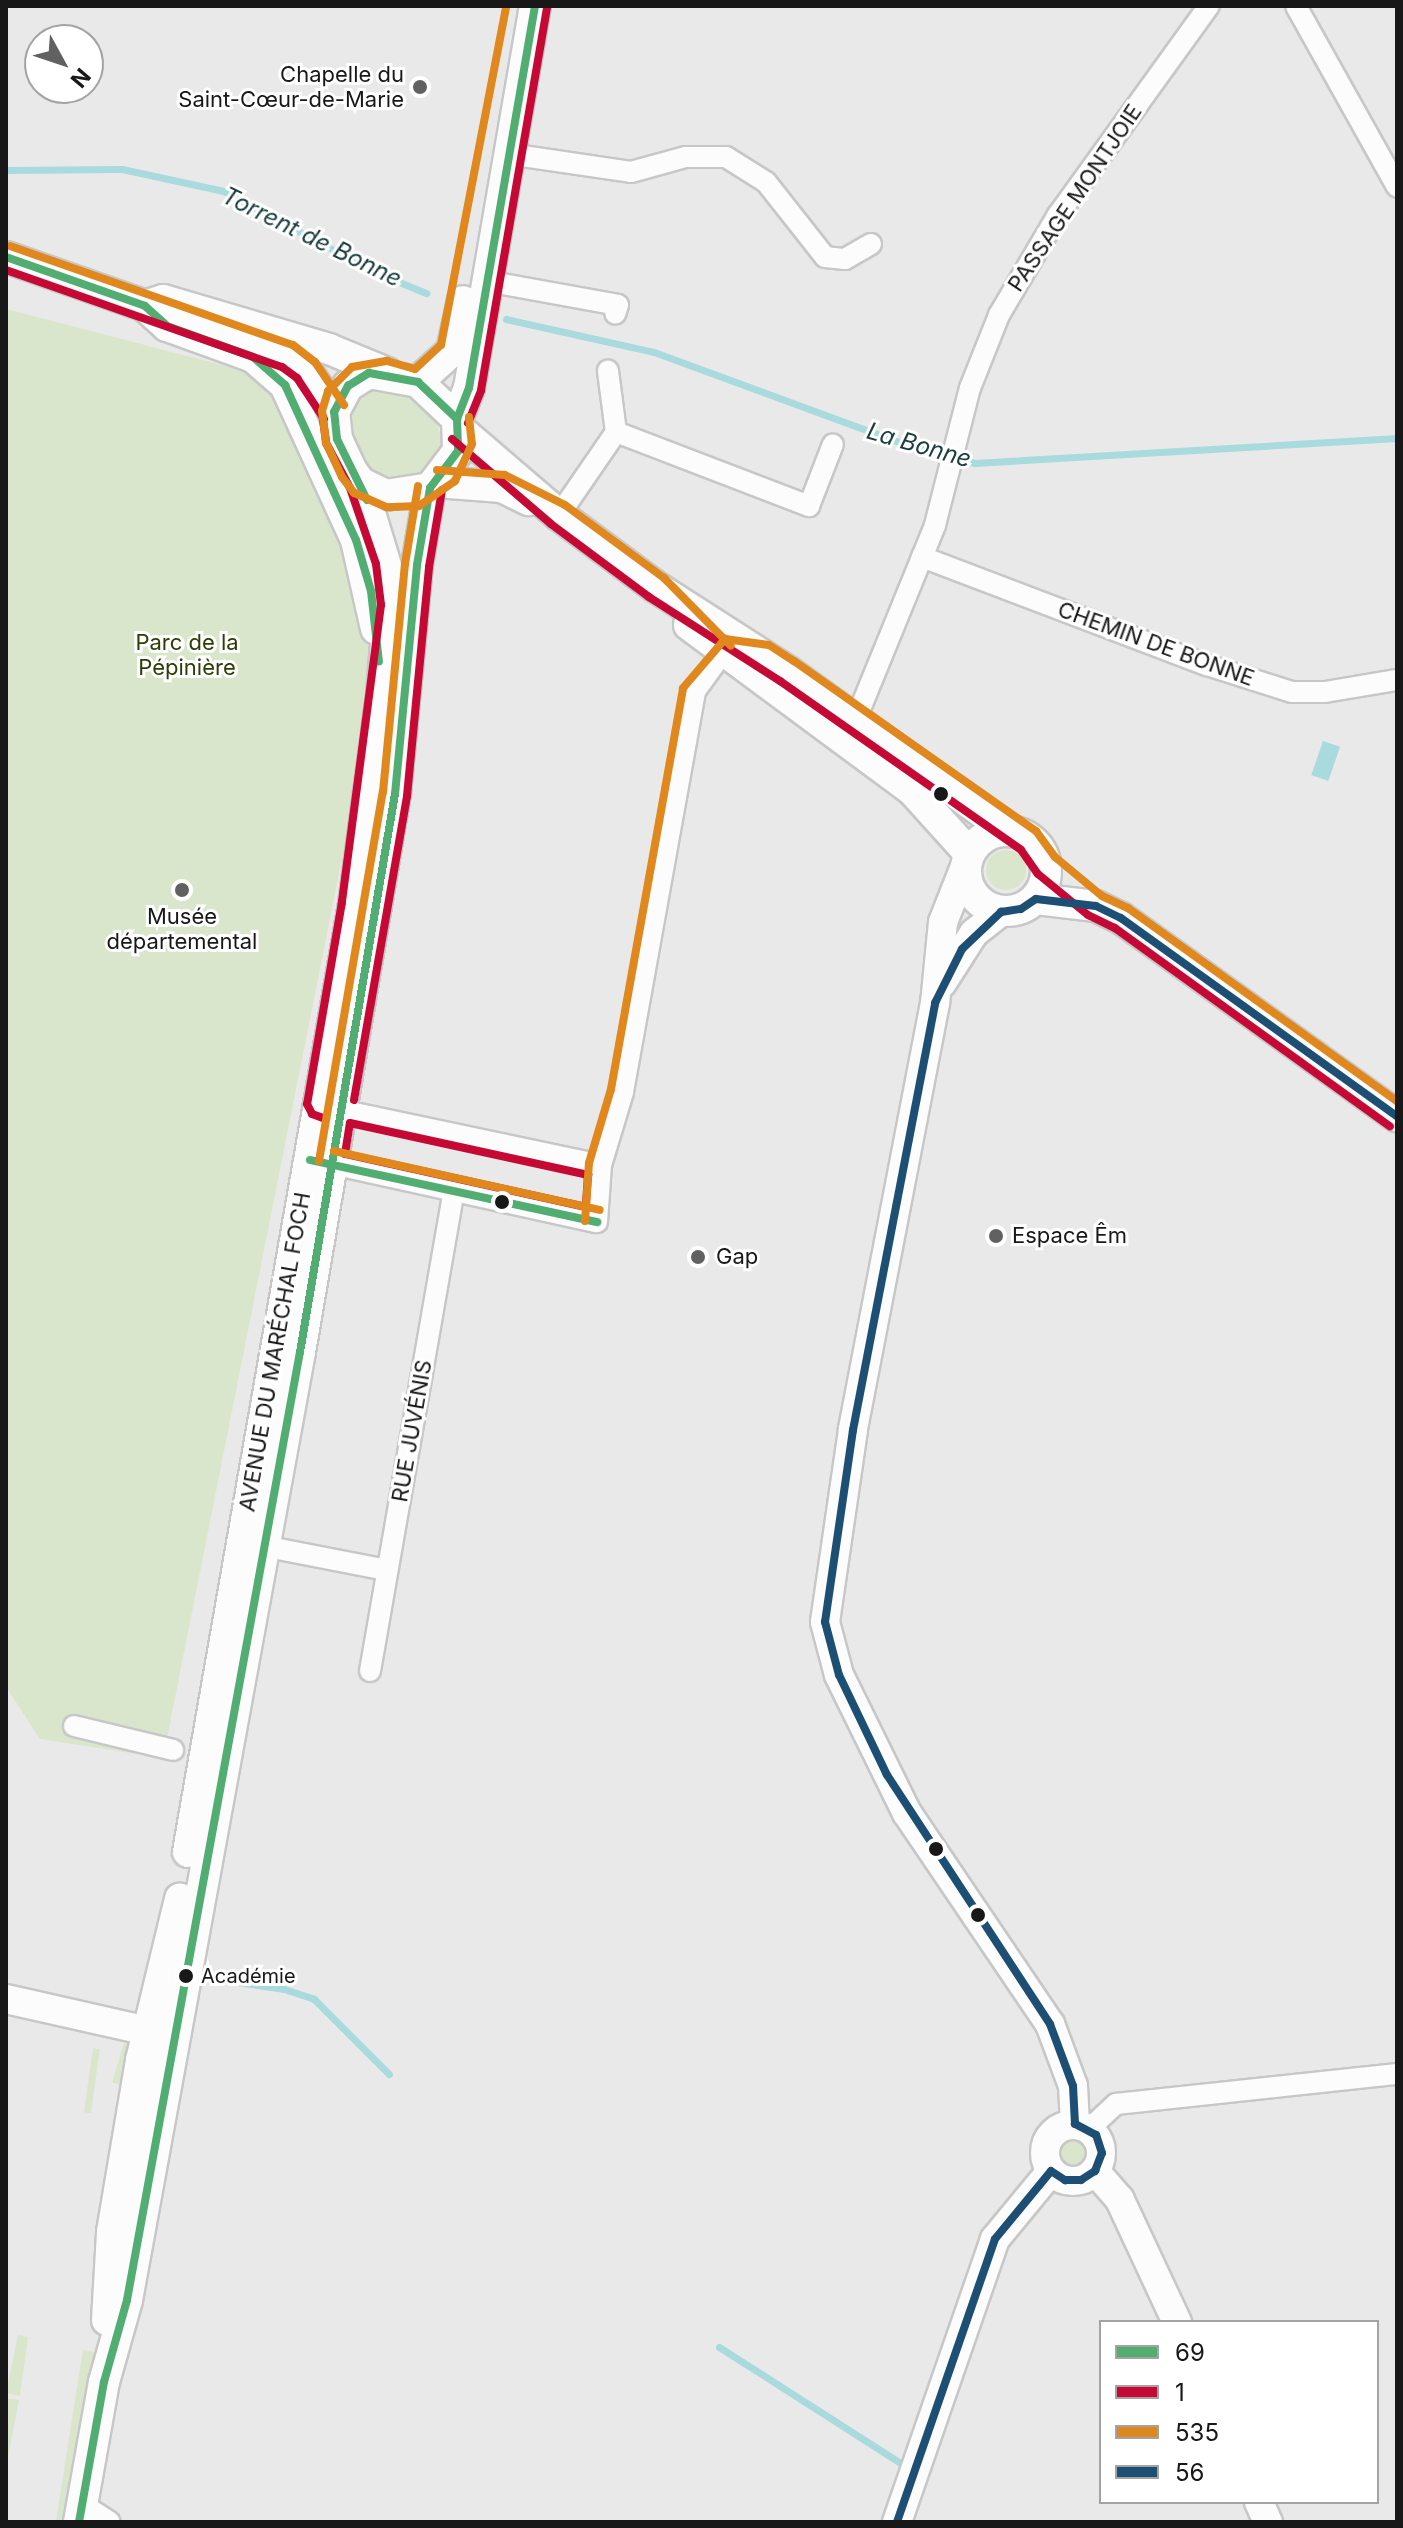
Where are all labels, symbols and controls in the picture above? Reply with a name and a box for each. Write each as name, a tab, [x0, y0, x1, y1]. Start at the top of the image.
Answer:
north arrow	[24, 24, 104, 104]
place label: Chapelle du Saint-Cœur-de-Marie	[178, 61, 404, 112]
text: N	[66, 63, 96, 93]
marker: Chapelle du Saint-Cœur-de-Marie	[411, 78, 429, 96]
street label: PASSAGE MONTJOIE	[1003, 99, 1147, 297]
water label: Torrent de Bonne	[217, 181, 407, 293]
water label: La Bonne	[863, 416, 975, 474]
street label: CHEMIN DE BONNE	[1054, 596, 1258, 692]
park label: Parc de la Pépinière	[135, 629, 239, 680]
unlabelled marker	[933, 786, 949, 802]
marker: Musée départemental	[173, 881, 191, 899]
place label: Musée départemental	[107, 903, 257, 954]
street label: AVENUE DU MARÉCHAL FOCH	[234, 1190, 316, 1514]
unlabelled marker	[494, 1194, 510, 1210]
place label: Espace Êm	[1012, 1223, 1127, 1249]
marker: Espace Êm	[987, 1227, 1005, 1245]
place label: Gap	[716, 1244, 758, 1270]
marker: Gap	[687, 1246, 709, 1268]
street label: RUE JUVÉNIS	[387, 1358, 437, 1504]
unlabelled marker	[928, 1841, 944, 1857]
unlabelled marker	[970, 1907, 986, 1923]
place label: Académie	[201, 1964, 296, 1988]
marker: Académie	[178, 1968, 194, 1984]
legend	[1099, 2320, 1379, 2504]
text: 69	[1175, 2338, 1205, 2367]
text: 1	[1175, 2378, 1185, 2407]
text: 535	[1175, 2418, 1219, 2447]
text: 56	[1175, 2458, 1204, 2487]

